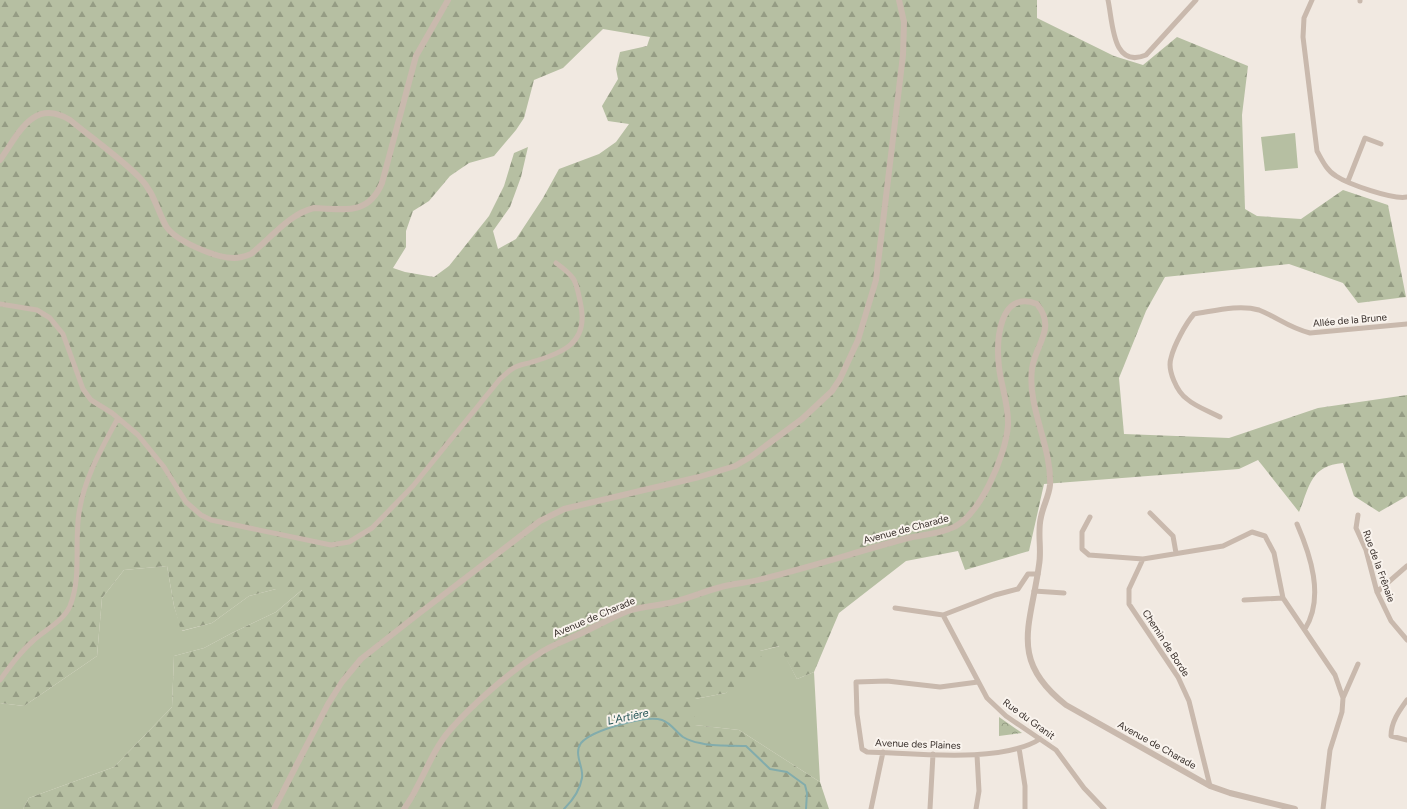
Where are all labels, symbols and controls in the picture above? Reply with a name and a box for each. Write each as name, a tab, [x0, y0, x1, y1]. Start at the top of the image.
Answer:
street label: Allée de la Brune	[1312, 310, 1388, 330]
street label: Avenue de Charade	[862, 511, 951, 547]
street label: Rue de la Frênaie	[1360, 528, 1398, 604]
street label: Avenue de Charade	[551, 594, 637, 640]
street label: Chemin de Borde	[1139, 607, 1193, 680]
street label: Rue du Granit	[1000, 696, 1058, 742]
water label: L'Artière	[606, 706, 650, 728]
street label: Avenue de Charade	[1115, 718, 1199, 772]
street label: Avenue des Plaines	[875, 736, 961, 752]

